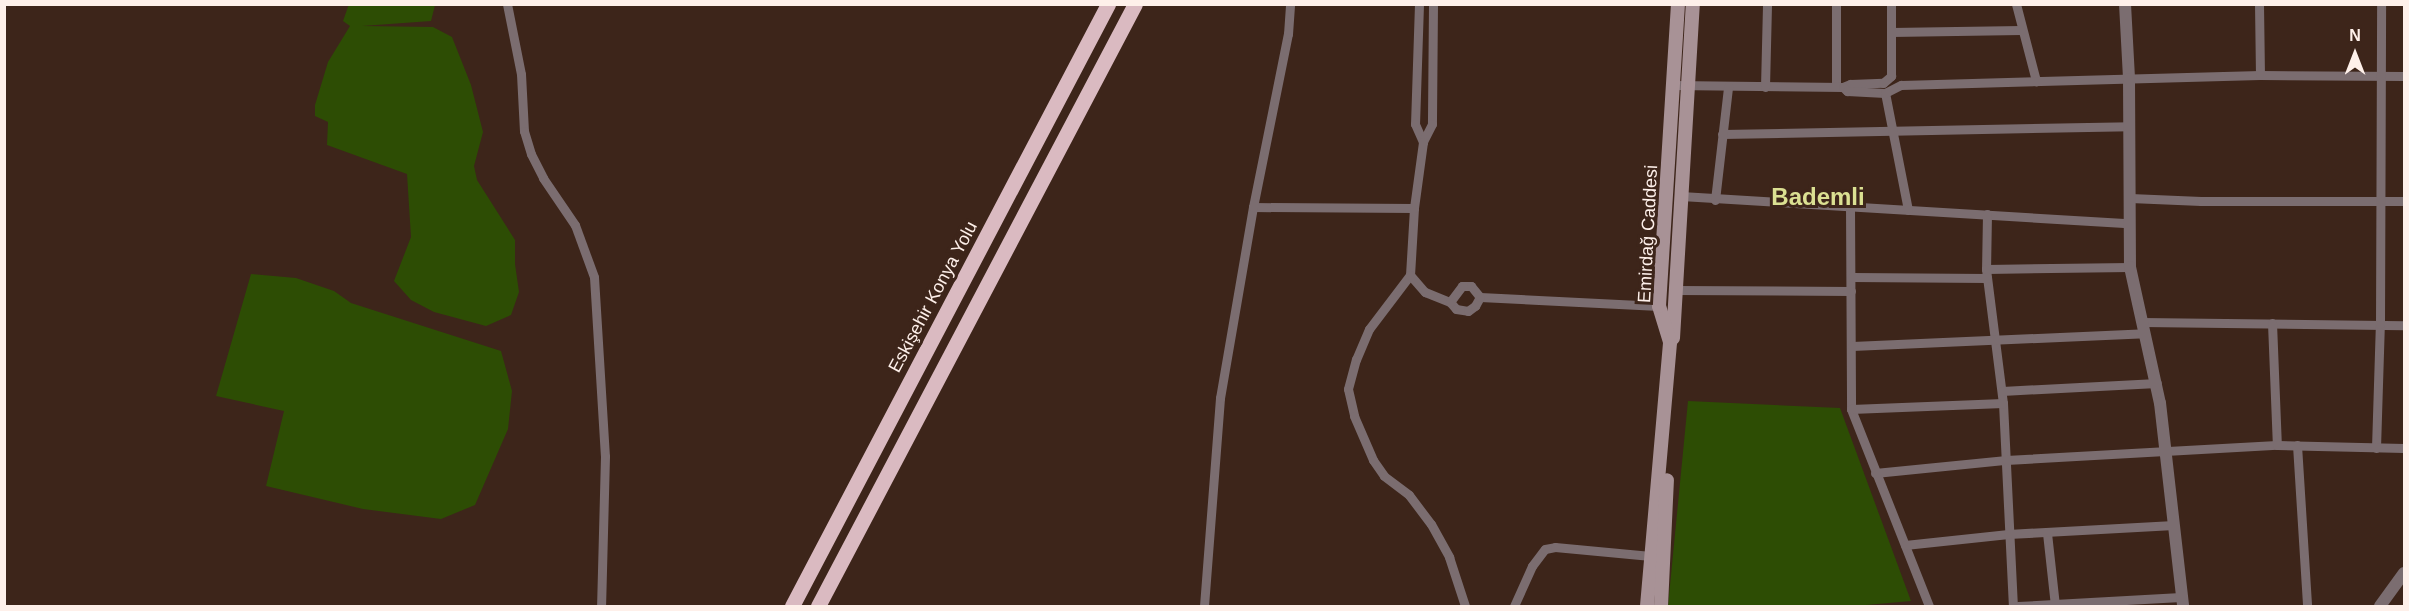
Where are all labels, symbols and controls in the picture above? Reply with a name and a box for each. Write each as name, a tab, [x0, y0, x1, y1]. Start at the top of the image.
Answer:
north arrow	[2325, 24, 2385, 84]
text: N	[2349, 27, 2361, 44]
street label: Emirdağ Caddesi	[1634, 164, 1662, 304]
district label: Bademli	[1771, 183, 1865, 211]
street label: Eskişehir Konya Yolu	[884, 218, 982, 376]

